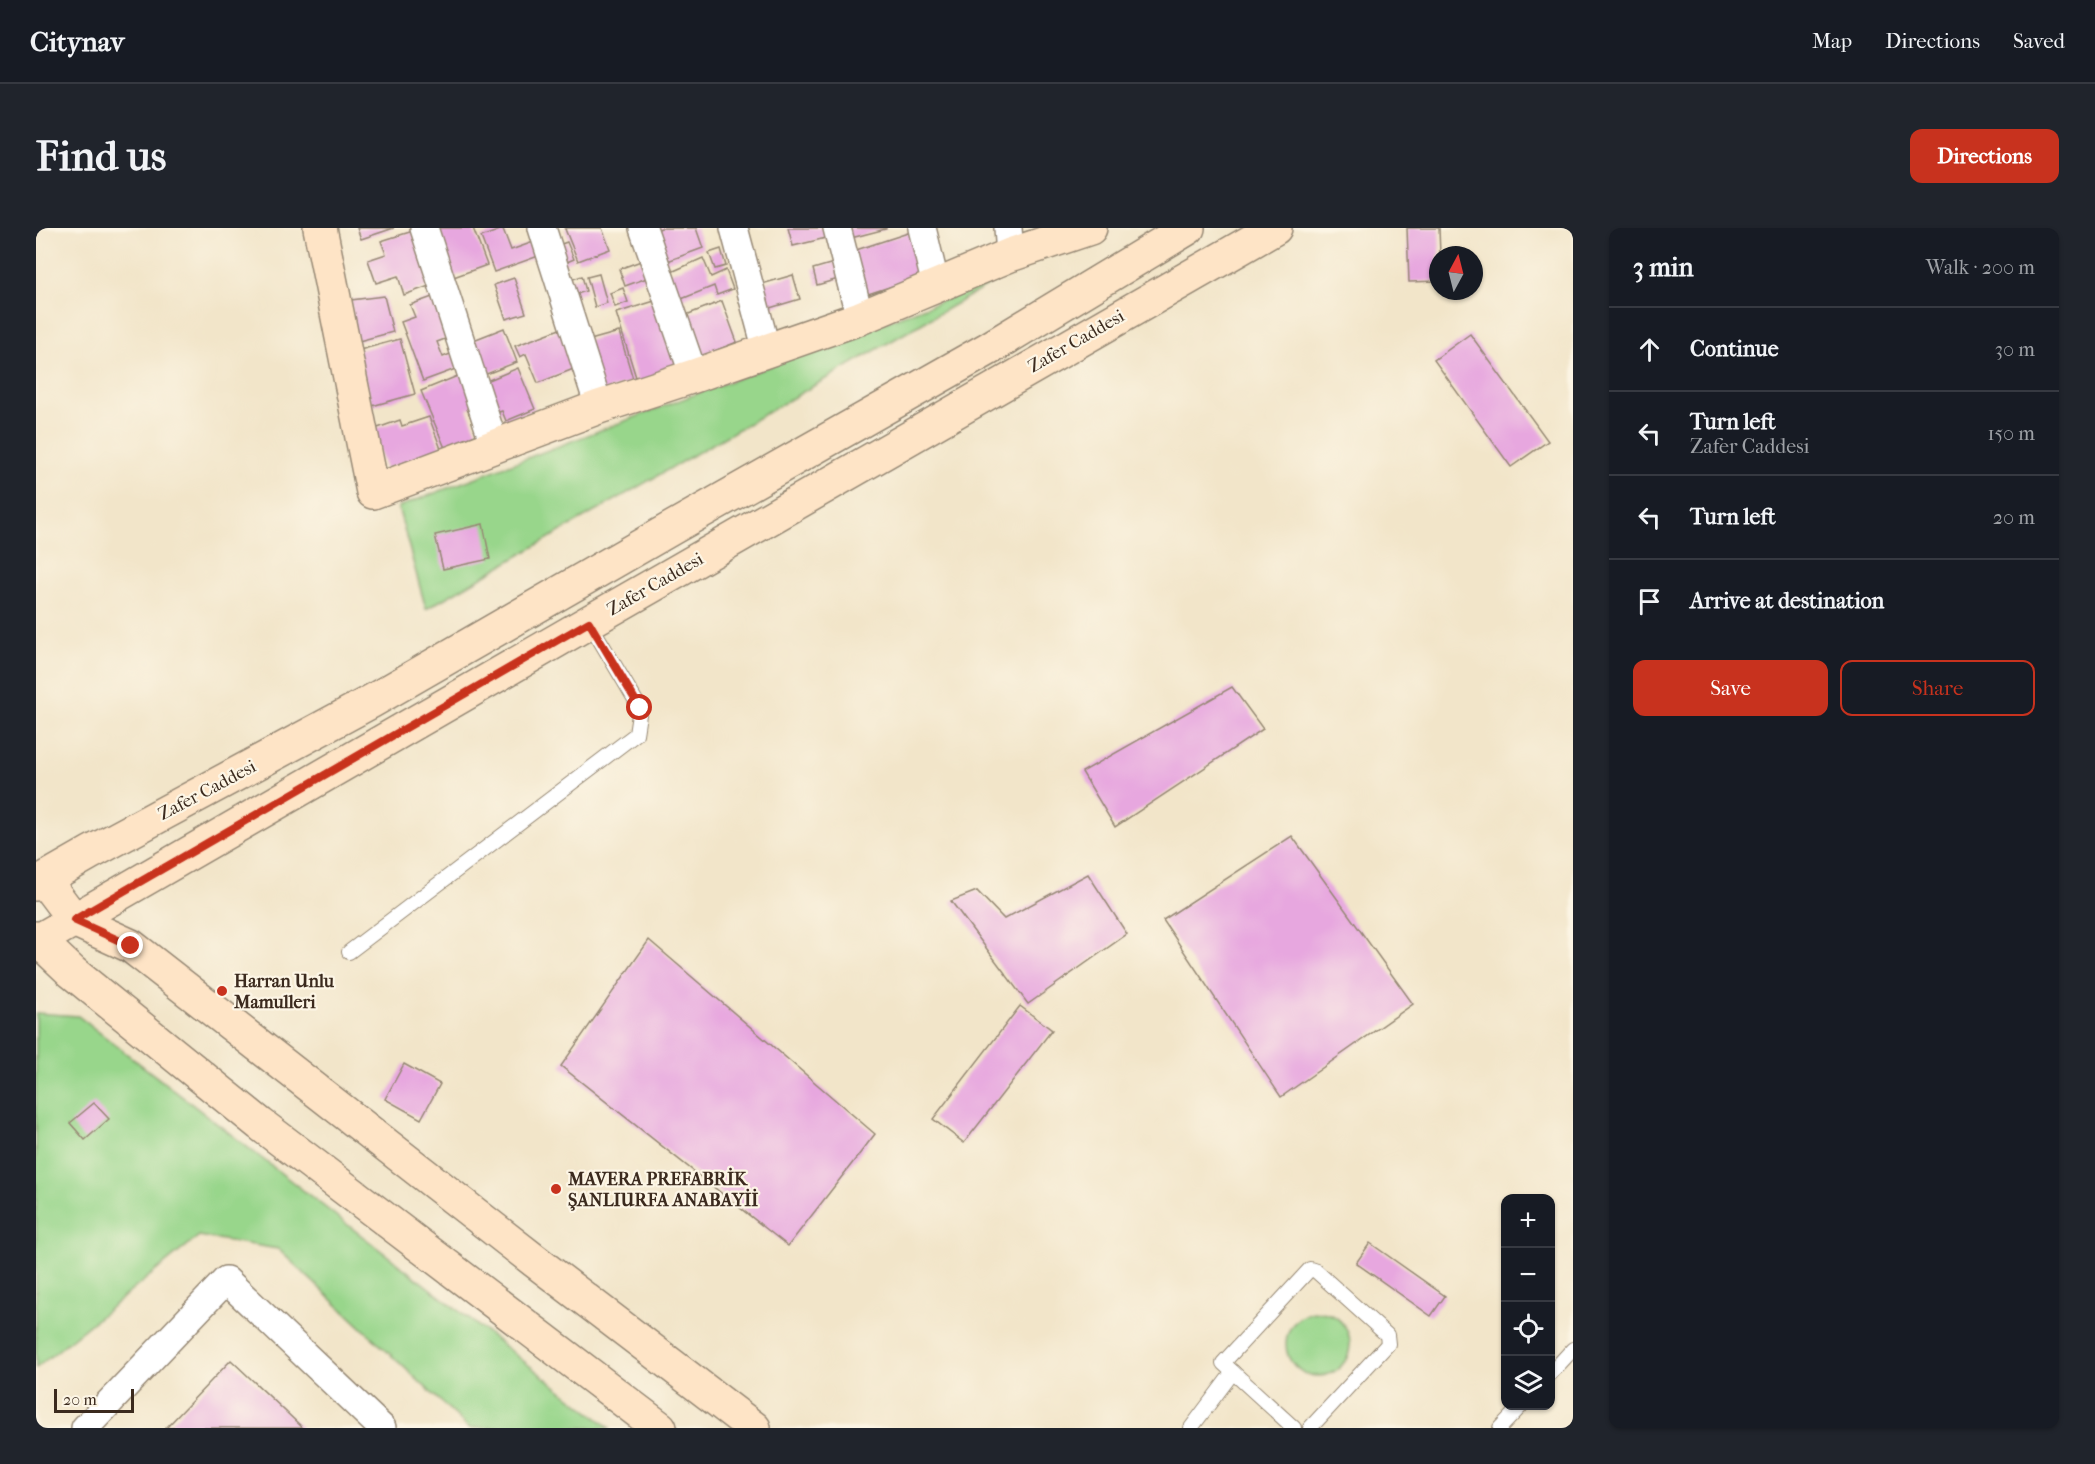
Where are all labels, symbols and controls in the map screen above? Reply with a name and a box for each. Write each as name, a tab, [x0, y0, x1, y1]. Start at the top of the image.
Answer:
text: Citynav	[30, 25, 124, 58]
text: Map	[1812, 29, 1852, 53]
text: Directions	[1885, 29, 1980, 53]
text: Saved	[2013, 29, 2065, 53]
button: Directions	[1910, 129, 2059, 183]
text: Find us	[36, 132, 166, 181]
north arrow	[1429, 246, 1483, 300]
text: 3 min	[1633, 252, 1694, 283]
text: Walk · 200 m	[1926, 256, 2035, 279]
street label: Zafer Caddesi	[1024, 305, 1129, 377]
icon: ahead	[1633, 333, 1666, 366]
text: Continue	[1690, 336, 1779, 362]
text: 30 m	[1995, 338, 2035, 361]
text: Turn left	[1690, 409, 1776, 435]
icon: left	[1633, 417, 1666, 450]
text: 150 m	[1987, 422, 2035, 445]
text: Zafer Caddesi	[1690, 435, 1809, 458]
icon: left	[1633, 501, 1666, 534]
text: Turn left	[1690, 504, 1776, 530]
text: 20 m	[1993, 506, 2035, 529]
street label: Zafer Caddesi	[603, 548, 708, 620]
icon: arrive	[1633, 585, 1666, 618]
text: Arrive at destination	[1690, 588, 1884, 614]
button: Save	[1633, 660, 1828, 716]
button: Share	[1840, 660, 2035, 716]
route start	[626, 694, 652, 720]
street label: Zafer Caddesi	[155, 756, 260, 825]
route end	[117, 932, 143, 958]
place label: Harran Unlu Mamulleri	[233, 971, 335, 1013]
marker: Harran Unlu Mamulleri	[215, 984, 229, 998]
place label: MAVERA PREFABRİK ŞANLIURFA ANABAYİİ	[567, 1167, 758, 1211]
marker: MAVERA PREFABRİK ŞANLIURFA ANABAYİİ	[549, 1182, 563, 1196]
map controls	[1501, 1194, 1555, 1410]
button: +	[1501, 1194, 1555, 1248]
button: −	[1501, 1248, 1555, 1302]
button: locate	[1501, 1302, 1555, 1356]
button: layers	[1501, 1356, 1555, 1410]
scale bar	[54, 1386, 134, 1414]
text: 20 m	[63, 1390, 97, 1409]

